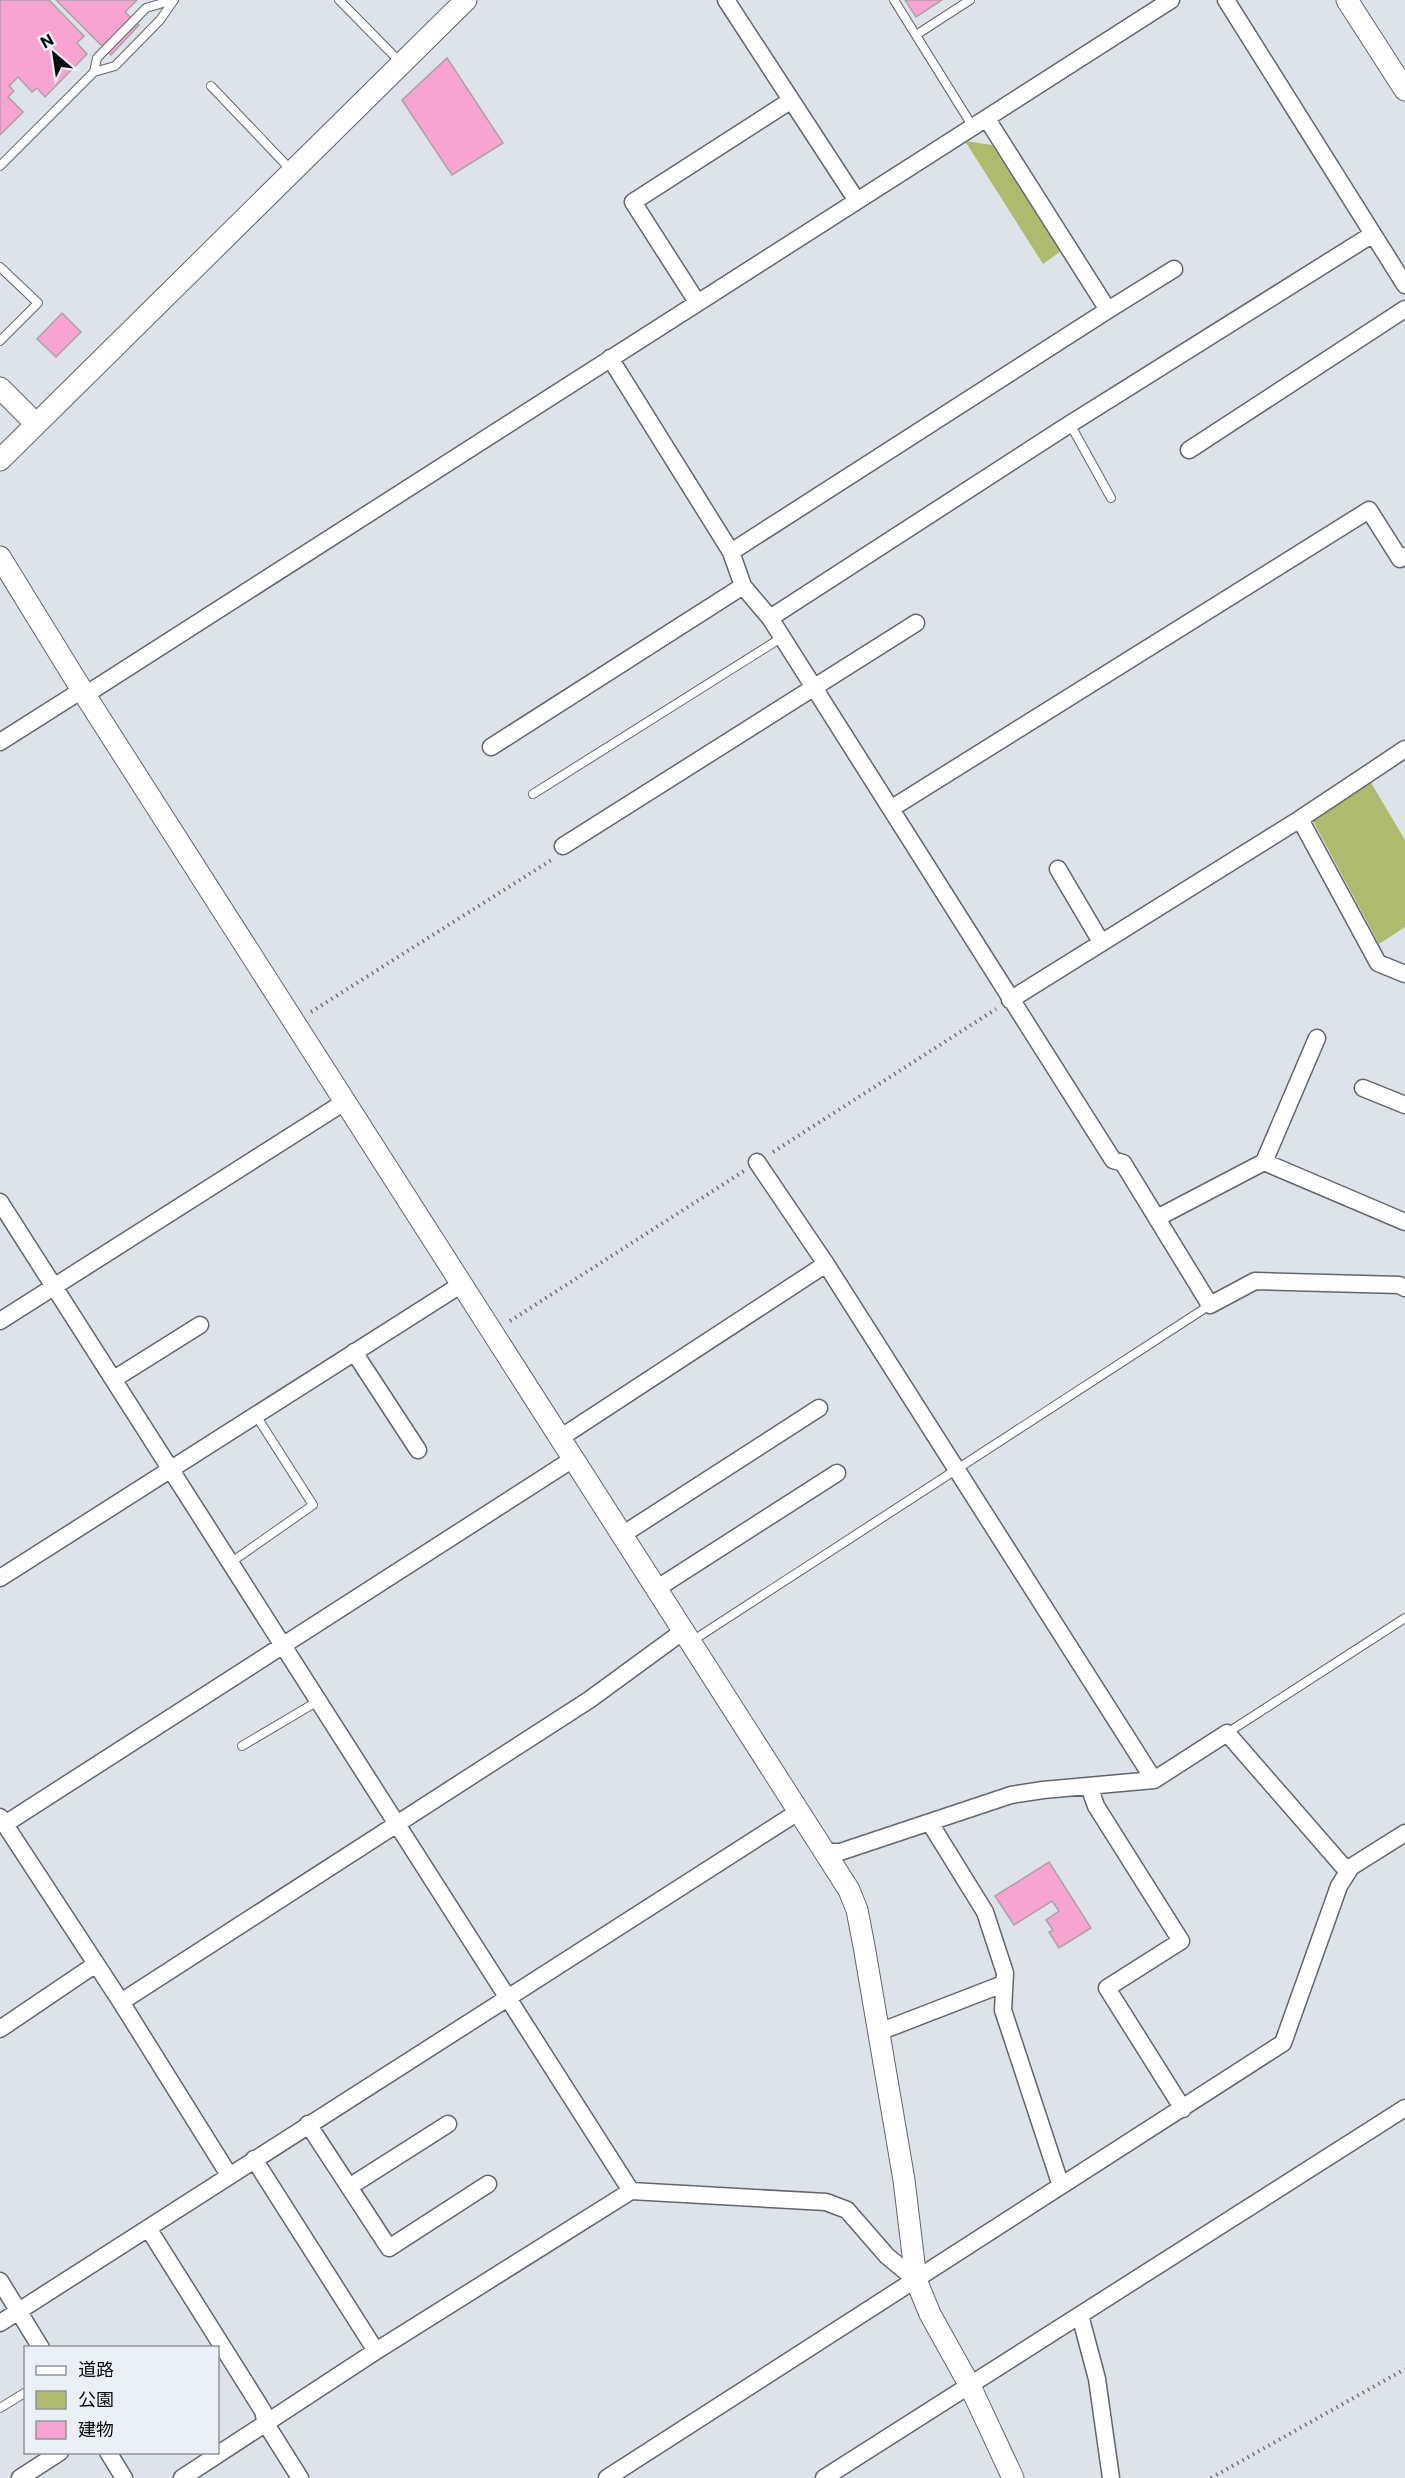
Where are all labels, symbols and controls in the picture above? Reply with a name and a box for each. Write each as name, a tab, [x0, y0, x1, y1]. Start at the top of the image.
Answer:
north arrow	[24, 24, 84, 84]
text: N	[37, 29, 56, 52]
legend	[24, 2346, 219, 2454]
text: 道路	[78, 2358, 114, 2380]
text: 公園	[78, 2388, 114, 2410]
text: 建物	[78, 2418, 114, 2440]

